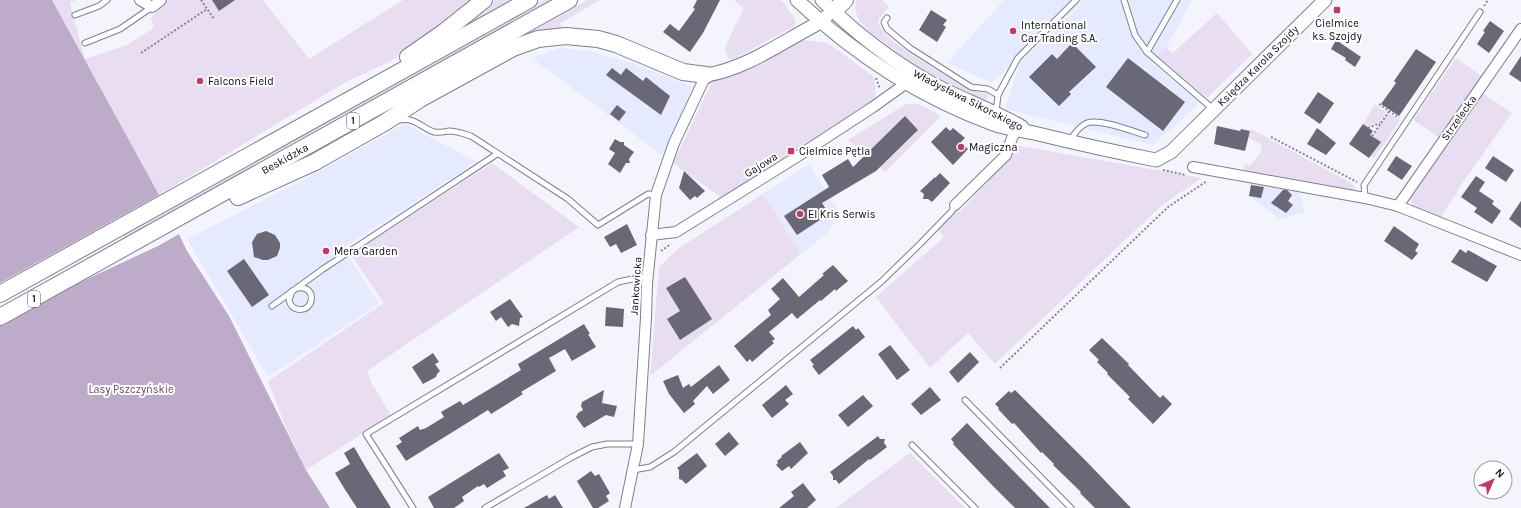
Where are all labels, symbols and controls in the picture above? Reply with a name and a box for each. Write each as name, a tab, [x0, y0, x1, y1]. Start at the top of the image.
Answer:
marker: Cielmice ks. Szojdy	[1332, 5, 1342, 15]
place label: Cielmice ks. Szojdy	[1312, 17, 1362, 43]
place label: International Car Trading S.A.	[1021, 19, 1097, 45]
street label: Księdza Karola Szojdy	[1215, 23, 1301, 109]
marker: International Car Trading S.A.	[1008, 26, 1018, 36]
street label: Władysława Sikorskiego	[911, 67, 1025, 133]
place label: Falcons Field	[208, 75, 274, 88]
marker: Falcons Field	[195, 76, 205, 86]
street label: Strzelecka	[1439, 93, 1479, 143]
road number: 1	[347, 113, 359, 129]
street label: Beskidzka	[259, 141, 311, 177]
place label: Magiczna	[969, 141, 1017, 154]
marker: Magiczna	[956, 142, 966, 152]
place label: Cielmice Pętla	[799, 145, 870, 158]
marker: Cielmice Pętla	[786, 146, 796, 156]
street label: Gajowa	[742, 150, 780, 180]
place label: El Kris Serwis	[808, 208, 876, 221]
marker: El Kris Serwis	[795, 209, 805, 219]
place label: Mera Garden	[334, 245, 398, 258]
marker: Mera Garden	[321, 246, 331, 256]
street label: Jankowicka	[627, 256, 645, 316]
road number: 1	[28, 291, 40, 307]
park label: Lasy Pszczyńskie	[88, 383, 174, 396]
north arrow	[1473, 460, 1513, 500]
text: N	[1492, 466, 1507, 481]

